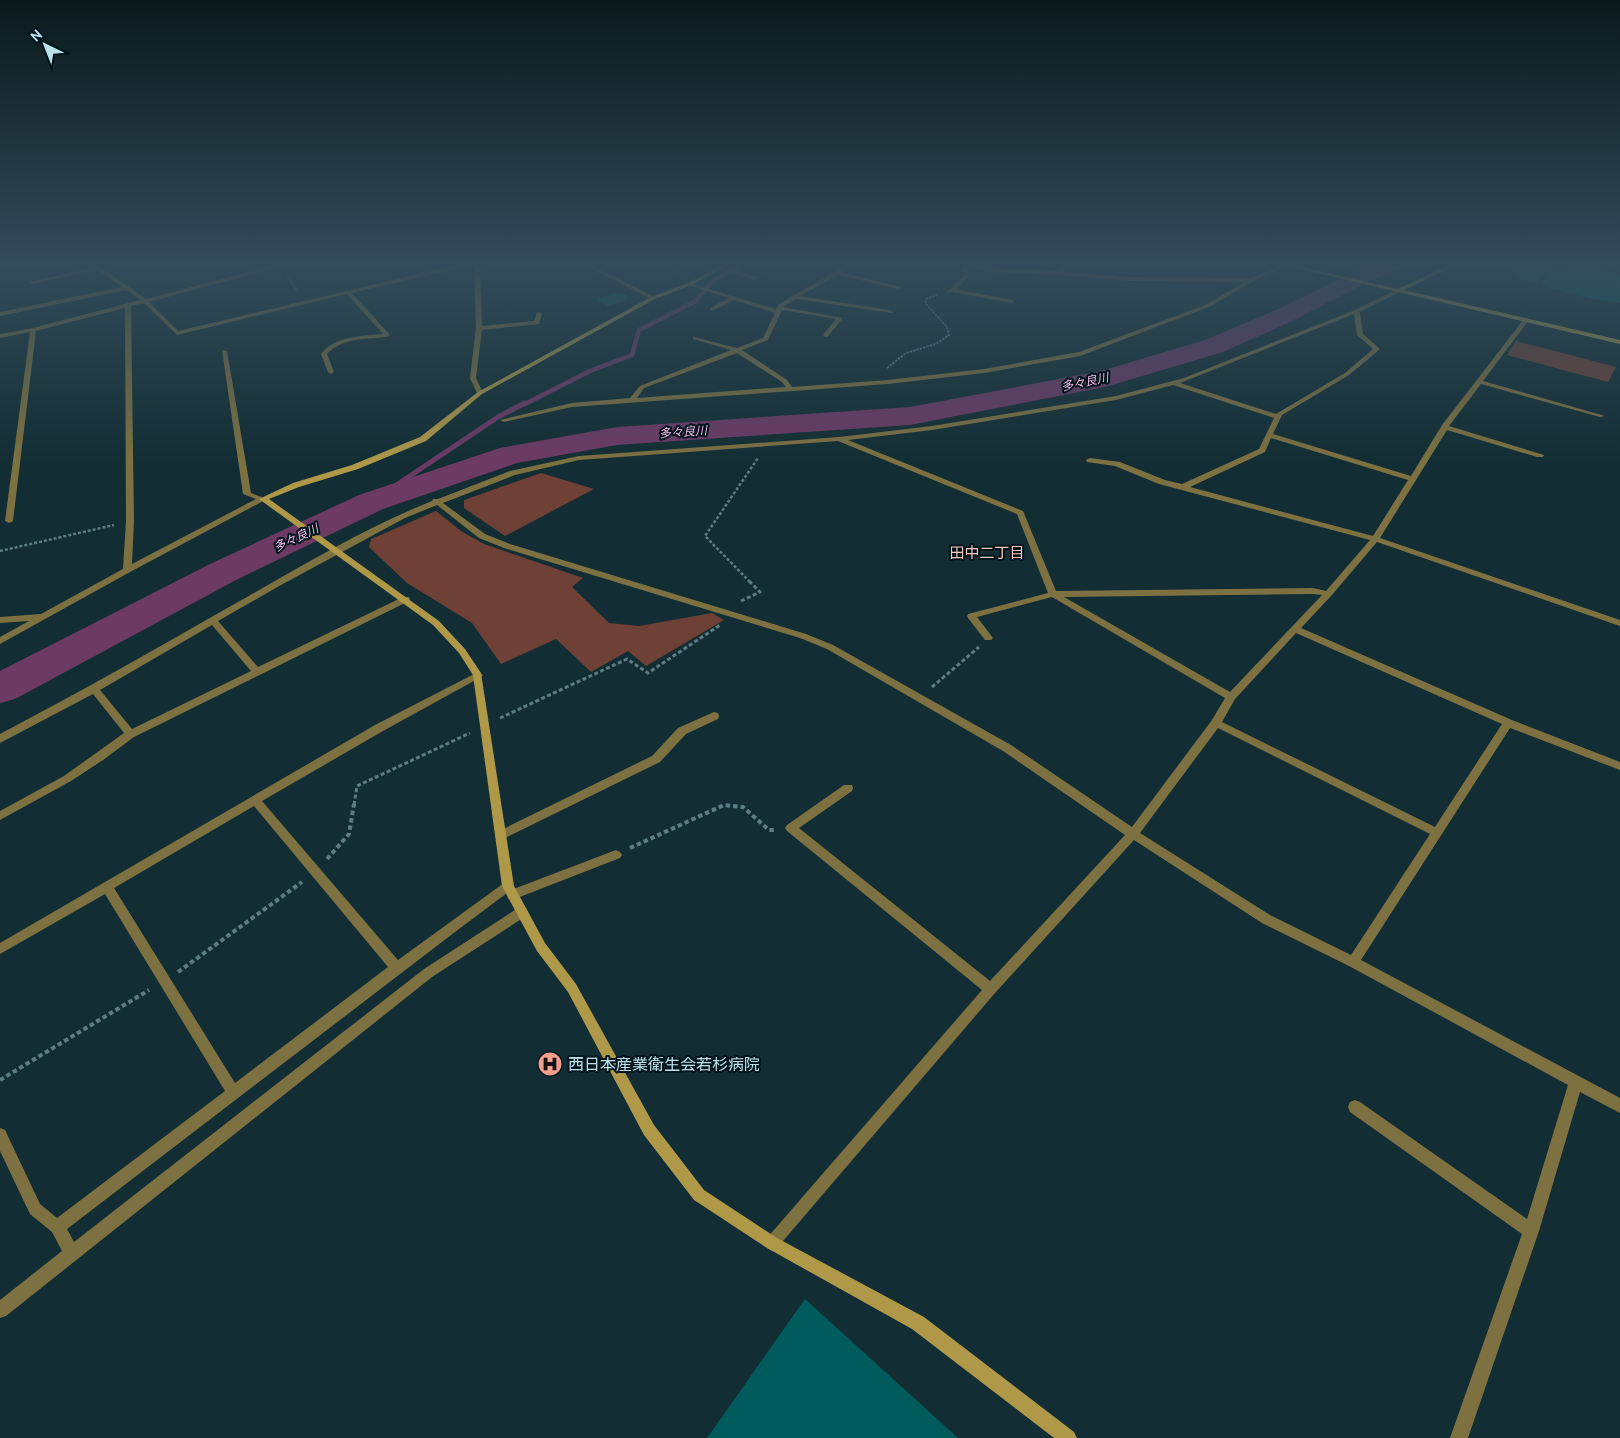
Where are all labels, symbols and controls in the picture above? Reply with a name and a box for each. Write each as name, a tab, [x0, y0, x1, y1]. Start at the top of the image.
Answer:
north arrow	[20, 20, 70, 70]
text: N	[26, 26, 46, 45]
water label: 多々良川	[1060, 369, 1112, 394]
water label: 多々良川	[658, 422, 709, 441]
water label: 多々良川	[271, 520, 323, 554]
district label: 田中二丁目	[949, 544, 1025, 562]
hospital icon: 西日本産業衛生会若杉病院	[537, 1051, 563, 1077]
place label: 西日本産業衛生会若杉病院	[568, 1055, 760, 1074]

